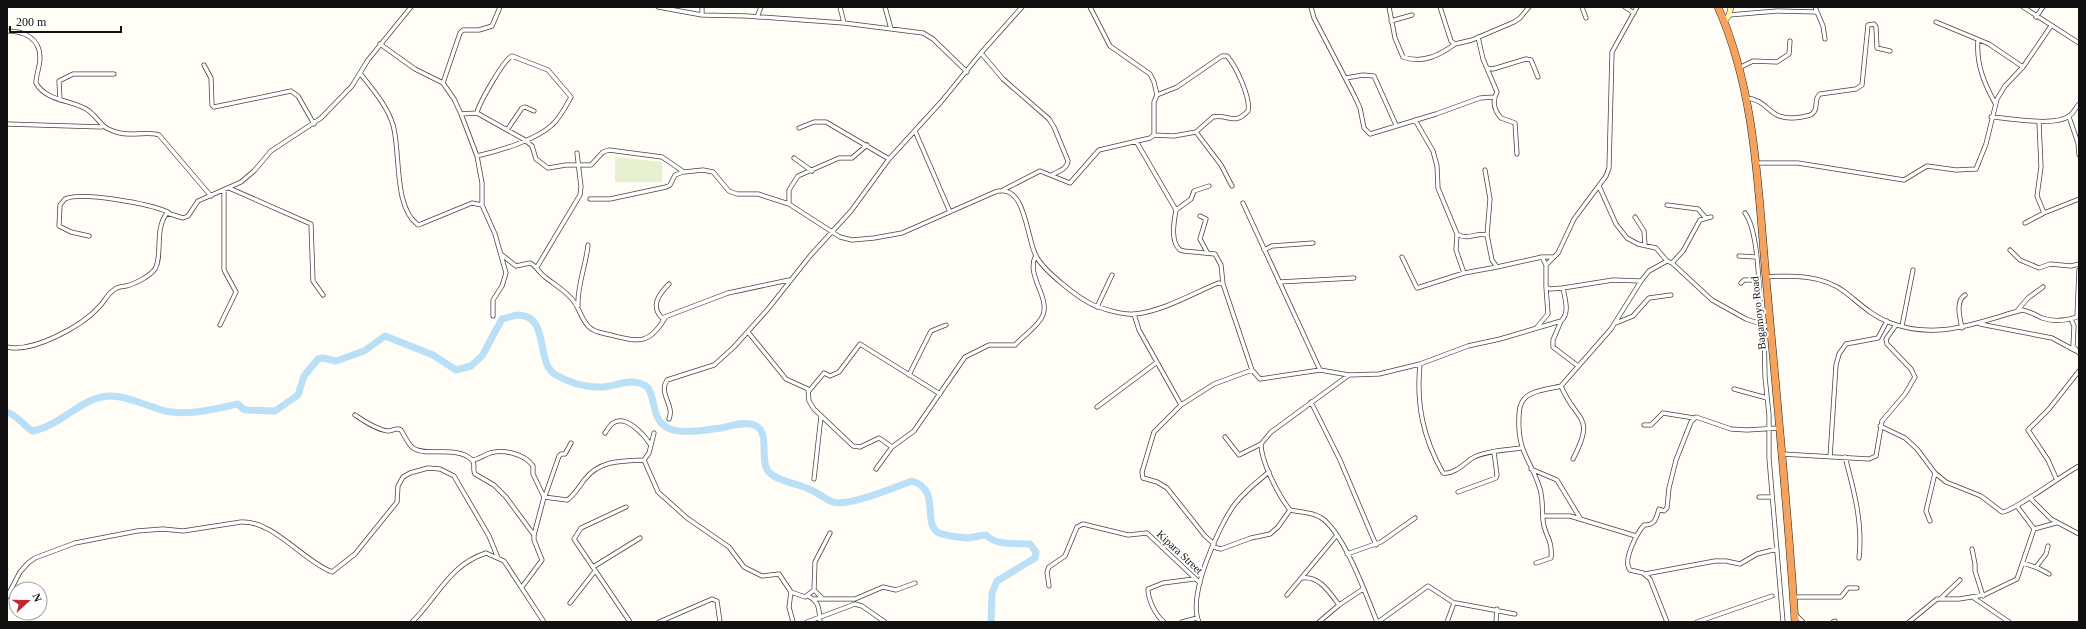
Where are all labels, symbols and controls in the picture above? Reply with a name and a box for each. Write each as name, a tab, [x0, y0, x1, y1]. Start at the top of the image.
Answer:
scale bar	[10, 8, 121, 34]
text: 200 m	[16, 15, 47, 29]
street label: Bagamoyo Road	[1748, 275, 1768, 350]
street label: Kipara Street	[1155, 528, 1205, 576]
north arrow	[8, 581, 48, 621]
text: N	[30, 592, 44, 603]

